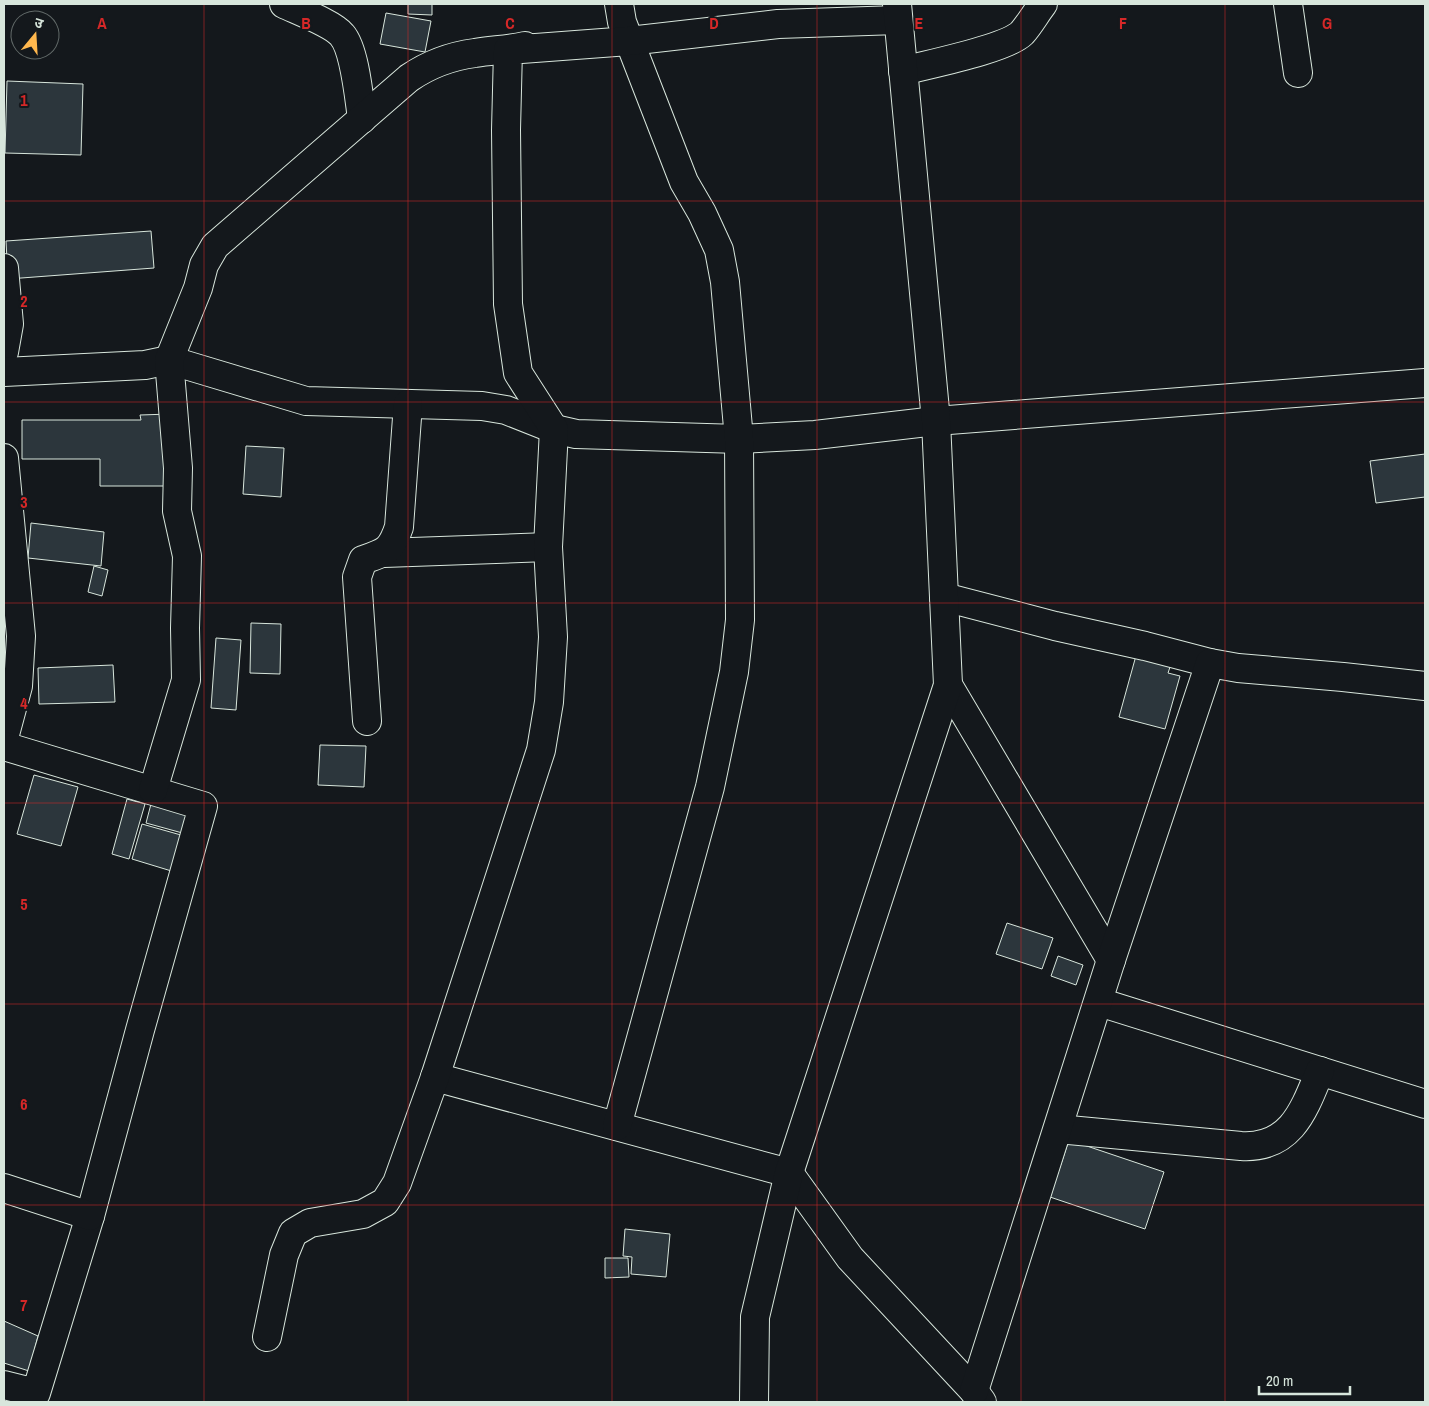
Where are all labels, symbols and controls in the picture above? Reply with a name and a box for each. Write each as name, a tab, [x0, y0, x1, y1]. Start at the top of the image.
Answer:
north arrow	[10, 10, 60, 60]
text: A	[97, 12, 107, 34]
text: B	[301, 12, 311, 34]
text: C	[505, 12, 515, 34]
text: D	[709, 12, 719, 34]
text: E	[915, 12, 924, 34]
text: F	[1119, 12, 1127, 34]
text: G	[1322, 12, 1332, 34]
text: उ	[32, 13, 46, 33]
text: 1	[20, 89, 28, 111]
text: 2	[20, 290, 28, 312]
text: 3	[20, 491, 28, 513]
text: 4	[20, 692, 28, 714]
text: 5	[20, 893, 28, 915]
text: 6	[20, 1093, 28, 1115]
text: 7	[20, 1294, 28, 1316]
scale bar	[1259, 1364, 1350, 1396]
text: 20 m	[1266, 1370, 1293, 1391]

